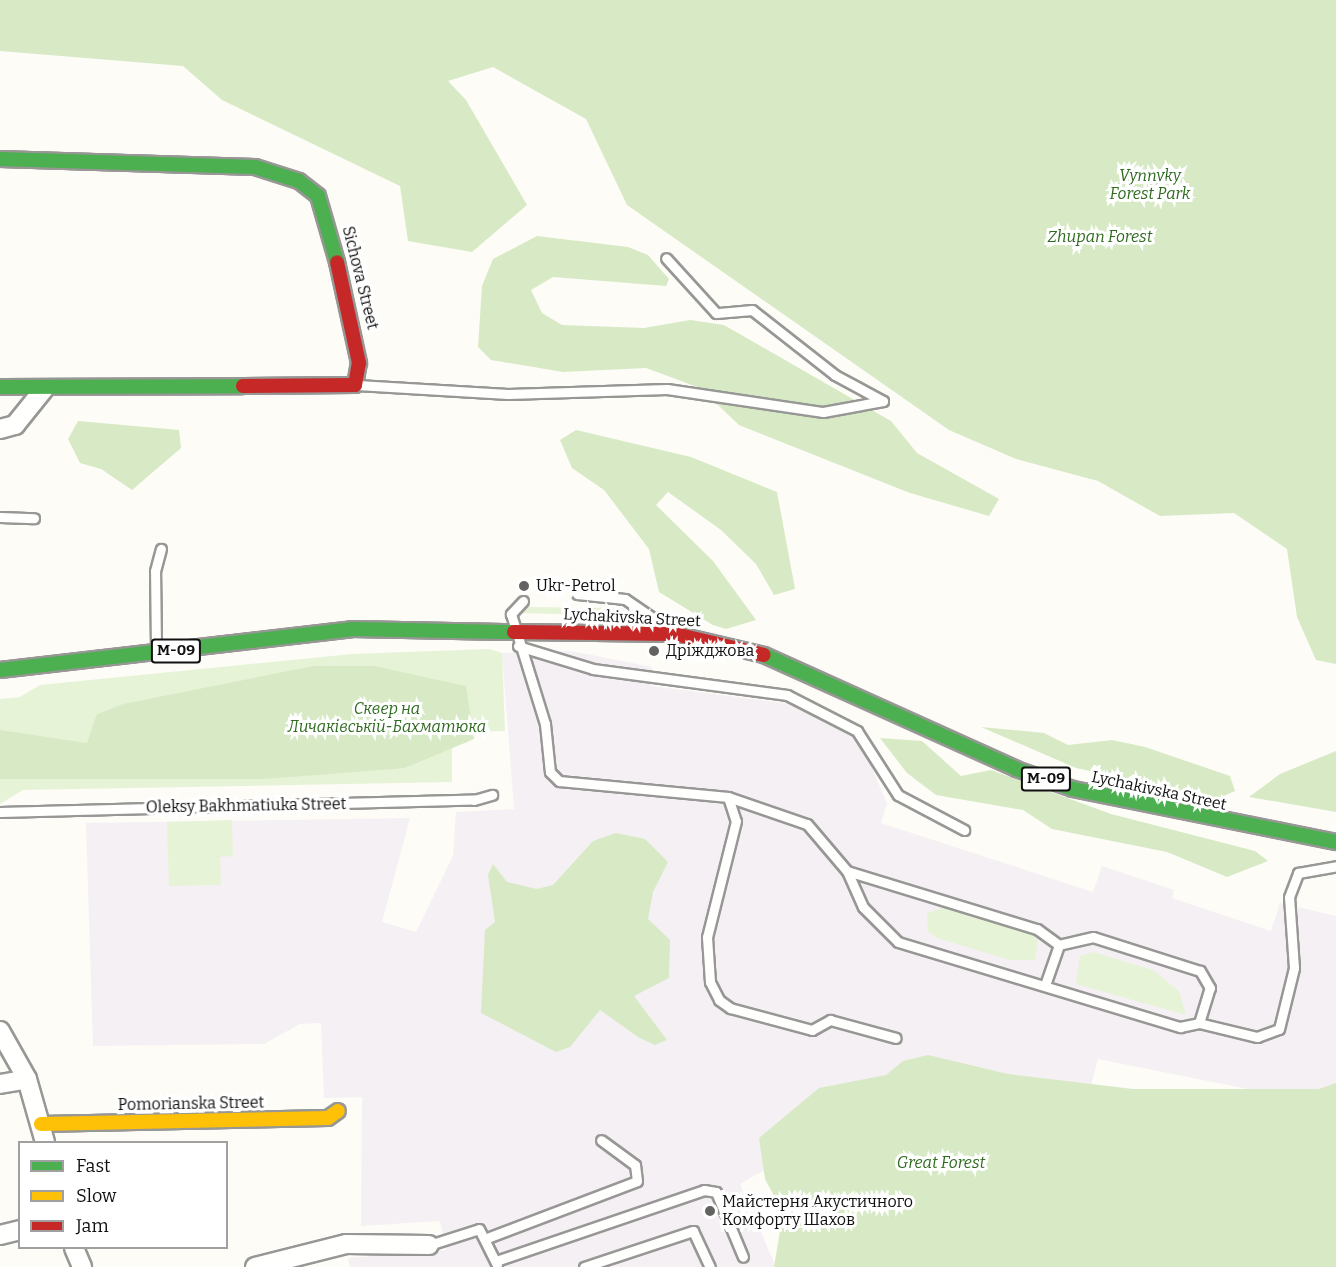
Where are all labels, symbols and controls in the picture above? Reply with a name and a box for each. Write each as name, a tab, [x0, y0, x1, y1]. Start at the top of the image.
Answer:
park label: Vynnyky Forest Park	[1110, 166, 1190, 204]
street label: Sichova Street	[338, 224, 382, 332]
park label: Zhupan Forest	[1048, 227, 1152, 247]
place label: Ukr-Petrol	[536, 576, 616, 596]
marker: Ukr-Petrol	[517, 579, 531, 593]
street label: Lychakivska Street	[563, 605, 701, 631]
road number: М-09	[150, 639, 201, 663]
place label: Дріжджова	[666, 641, 754, 661]
marker: Дріжджова	[647, 644, 661, 658]
park label: Сквер на Личаківській-Бахматюка	[288, 699, 486, 737]
road number: М-09	[1020, 767, 1072, 791]
street label: Lychakivska Street	[1090, 767, 1228, 815]
street label: Oleksy Bakhmatiuka Street	[146, 795, 346, 817]
street label: Pomorianska Street	[118, 1093, 264, 1115]
legend	[18, 1141, 228, 1249]
park label: Great Forest	[897, 1153, 985, 1173]
text: Fast	[76, 1155, 111, 1177]
text: Slow	[76, 1185, 116, 1207]
place label: Майстерня Акустичного Комфорту Шахов	[722, 1192, 913, 1230]
marker: Майстерня Акустичного Комфорту Шахов	[703, 1204, 717, 1218]
text: Jam	[76, 1215, 109, 1237]

